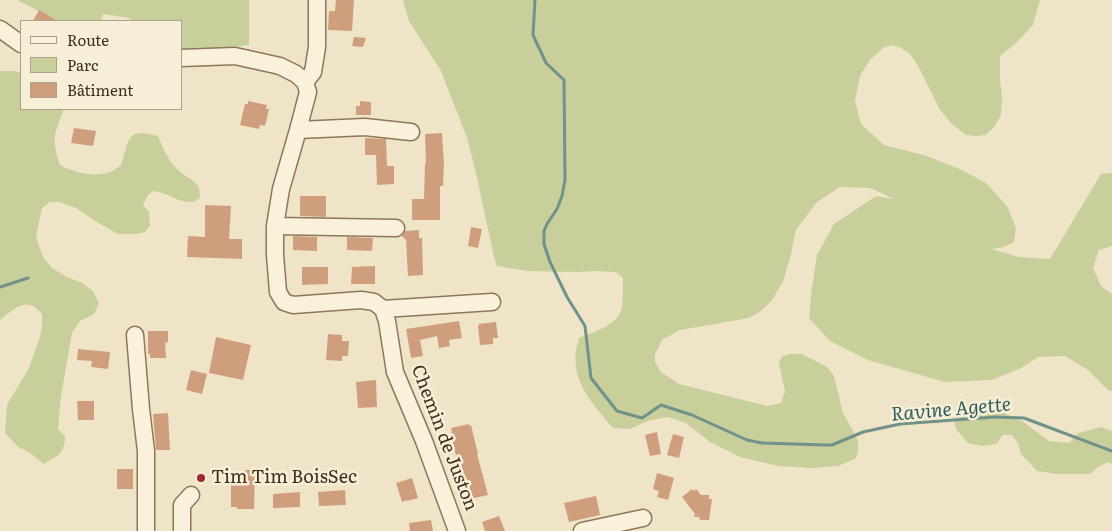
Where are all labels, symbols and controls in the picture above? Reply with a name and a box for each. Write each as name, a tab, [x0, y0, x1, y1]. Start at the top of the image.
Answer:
legend	[20, 20, 182, 110]
text: Route	[67, 28, 109, 51]
text: Parc	[67, 53, 98, 76]
text: Bâtiment	[67, 78, 133, 101]
street label: Chemin de Juston	[406, 362, 482, 514]
water label: Ravine Agette	[890, 393, 1012, 427]
place label: Tim Tim BoisSec	[211, 467, 357, 489]
marker: Tim Tim BoisSec	[195, 472, 207, 484]

